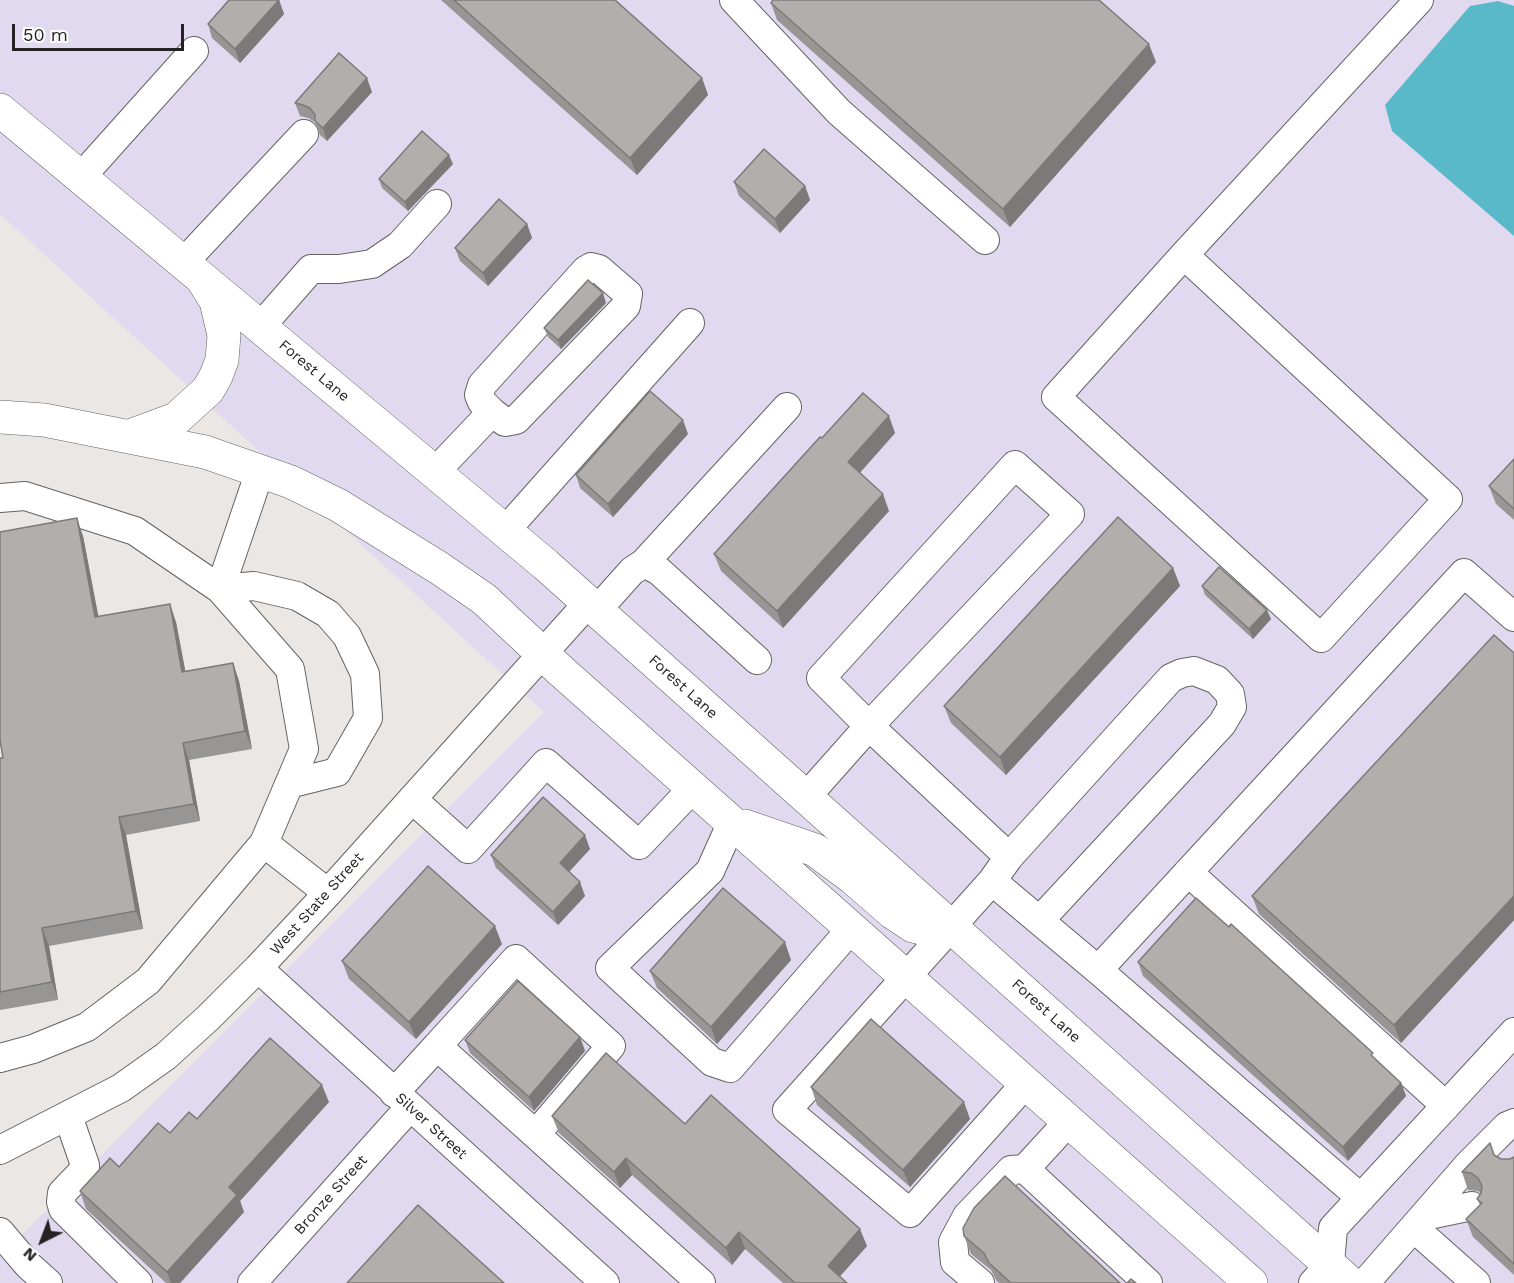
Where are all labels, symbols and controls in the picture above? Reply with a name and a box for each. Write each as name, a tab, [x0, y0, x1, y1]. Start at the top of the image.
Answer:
scale bar	[15, 12, 188, 50]
text: 50 m	[23, 24, 68, 45]
street label: Forest Lane	[275, 336, 353, 406]
street label: Forest Lane	[645, 651, 721, 723]
street label: West State Street	[266, 849, 368, 959]
street label: Forest Lane	[1008, 975, 1084, 1047]
street label: Silver Street	[391, 1089, 471, 1163]
street label: Bronze Street	[291, 1152, 371, 1238]
north arrow	[12, 1211, 72, 1271]
text: N	[19, 1244, 40, 1266]

